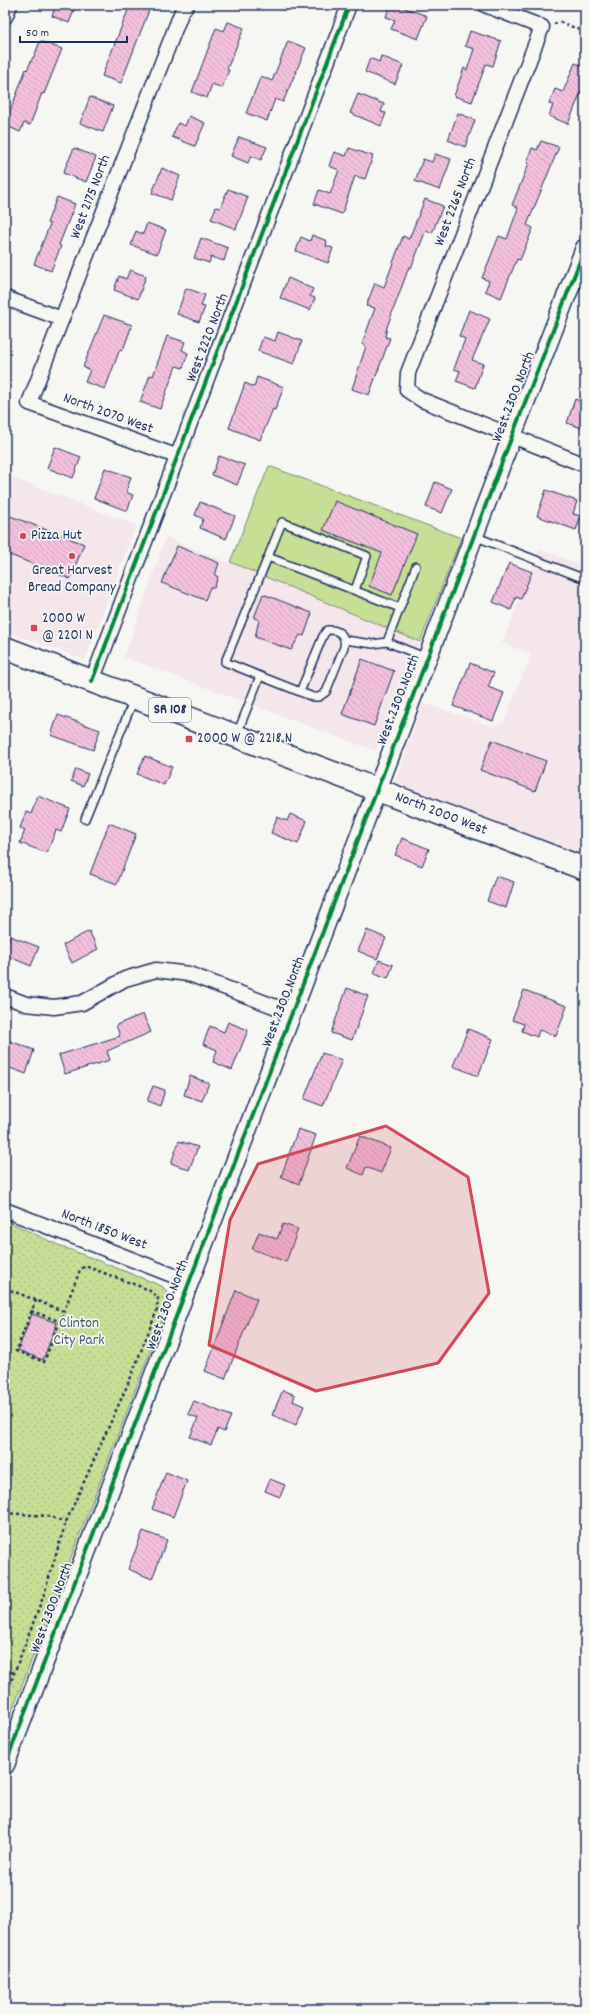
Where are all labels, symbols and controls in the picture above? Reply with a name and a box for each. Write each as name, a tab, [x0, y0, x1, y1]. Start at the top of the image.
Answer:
scale bar	[20, 18, 127, 44]
text: 50 m	[26, 25, 49, 42]
street label: West 2175 North	[65, 152, 117, 242]
street label: West 2265 North	[429, 154, 483, 250]
street label: West 2220 North	[181, 290, 235, 386]
street label: West 2300 North	[487, 348, 541, 446]
street label: North 2070 West	[60, 387, 157, 441]
place label: Pizza Hut	[31, 525, 83, 547]
marker: Pizza Hut	[18, 531, 28, 541]
marker: Great Harvest Bread Company	[67, 551, 77, 561]
place label: Great Harvest Bread Company	[28, 560, 117, 599]
place label: 2000 W @ 2201 N	[42, 608, 93, 647]
marker: 2000 W @ 2201 N	[29, 623, 39, 633]
street label: West 2300 North	[372, 651, 426, 749]
road number: SR 108	[149, 698, 191, 722]
place label: 2000 W @ 2218 N	[197, 728, 292, 750]
marker: 2000 W @ 2218 N	[184, 734, 194, 744]
street label: North 2000 West	[392, 786, 491, 842]
street label: West 2300 North	[257, 953, 311, 1051]
street label: North 1850 West	[58, 1204, 151, 1257]
street label: West 2300 North	[141, 1256, 195, 1354]
park label: Clinton City Park	[54, 1313, 104, 1352]
street label: West 2300 North	[25, 1559, 79, 1657]

